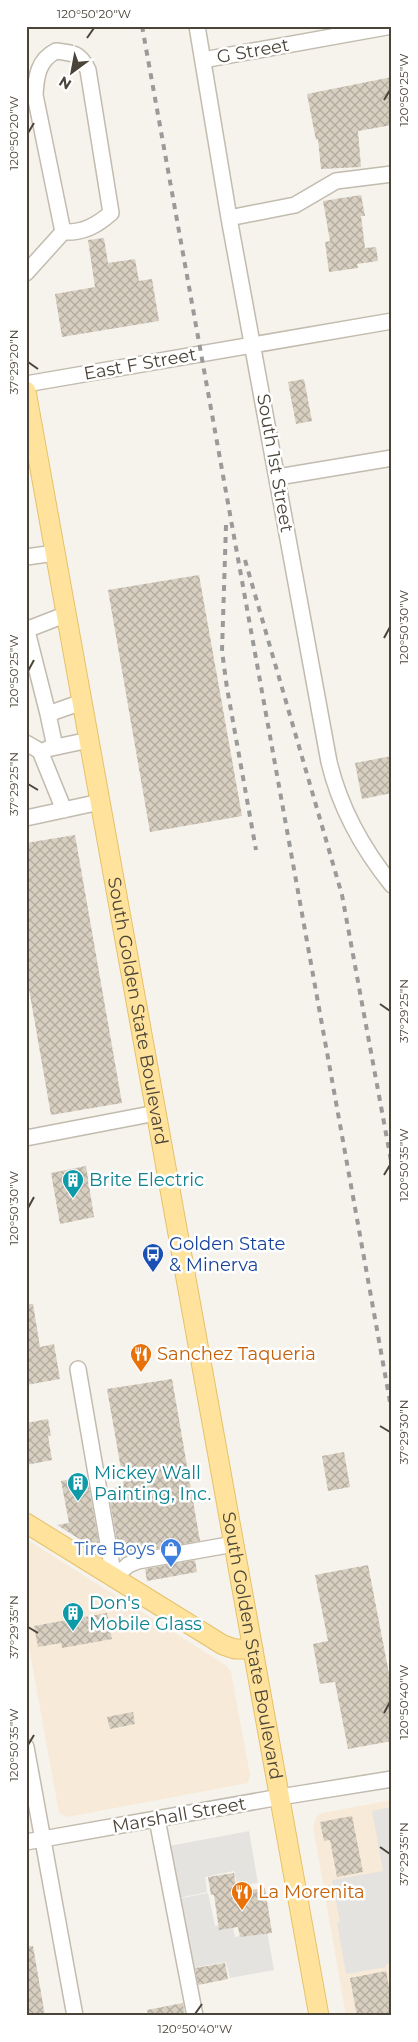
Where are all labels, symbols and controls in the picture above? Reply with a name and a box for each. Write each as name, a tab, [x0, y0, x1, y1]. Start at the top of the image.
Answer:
text: 120°50'20"W	[57, 6, 131, 21]
street label: G Street	[215, 34, 291, 68]
north arrow	[48, 48, 98, 98]
text: 120°50'25"W	[396, 53, 411, 127]
text: N	[56, 72, 75, 94]
text: 120°50'20"W	[6, 96, 21, 170]
text: 37°29'20"N	[6, 329, 21, 395]
street label: East F Street	[82, 343, 198, 385]
street label: South 1st Street	[252, 392, 298, 534]
text: 120°50'30"W	[396, 590, 411, 664]
text: 120°50'25"W	[6, 634, 21, 708]
text: 37°29'25"N	[6, 752, 21, 816]
street label: South Golden State Boulevard	[103, 875, 173, 1147]
text: 37°29'25"N	[396, 979, 411, 1043]
text: 120°50'35"W	[396, 1129, 411, 1201]
building icon: Brite Electric	[61, 1168, 85, 1199]
place label: Brite Electric	[89, 1169, 204, 1191]
text: 120°50'30"W	[6, 1171, 21, 1245]
place label: Golden State & Minerva	[169, 1233, 286, 1276]
bus stop icon: Golden State & Minerva	[141, 1242, 165, 1273]
restaurant icon: Sanchez Taqueria	[129, 1342, 153, 1373]
place label: Sanchez Taqueria	[157, 1343, 316, 1365]
text: 37°29'30"N	[396, 1399, 411, 1465]
place label: Mickey Wall Painting, Inc.	[94, 1462, 211, 1505]
building icon: Mickey Wall Painting, Inc.	[66, 1471, 90, 1502]
street label: South Golden State Boulevard	[217, 1510, 287, 1781]
shop icon: Tire Boys	[159, 1537, 183, 1568]
place label: Tire Boys	[74, 1538, 155, 1560]
place label: Don's Mobile Glass	[89, 1592, 202, 1635]
text: 37°29'35"N	[6, 1595, 21, 1659]
building icon: Don's Mobile Glass	[61, 1601, 85, 1632]
text: 120°50'40"W	[396, 1665, 411, 1739]
text: 120°50'35"W	[6, 1709, 21, 1781]
street label: Marshall Street	[110, 1792, 248, 1838]
text: 37°29'35"N	[396, 1822, 411, 1886]
restaurant icon: La Morenita	[230, 1880, 254, 1911]
place label: La Morenita	[258, 1881, 365, 1903]
text: 120°50'40"W	[158, 2021, 232, 2036]

